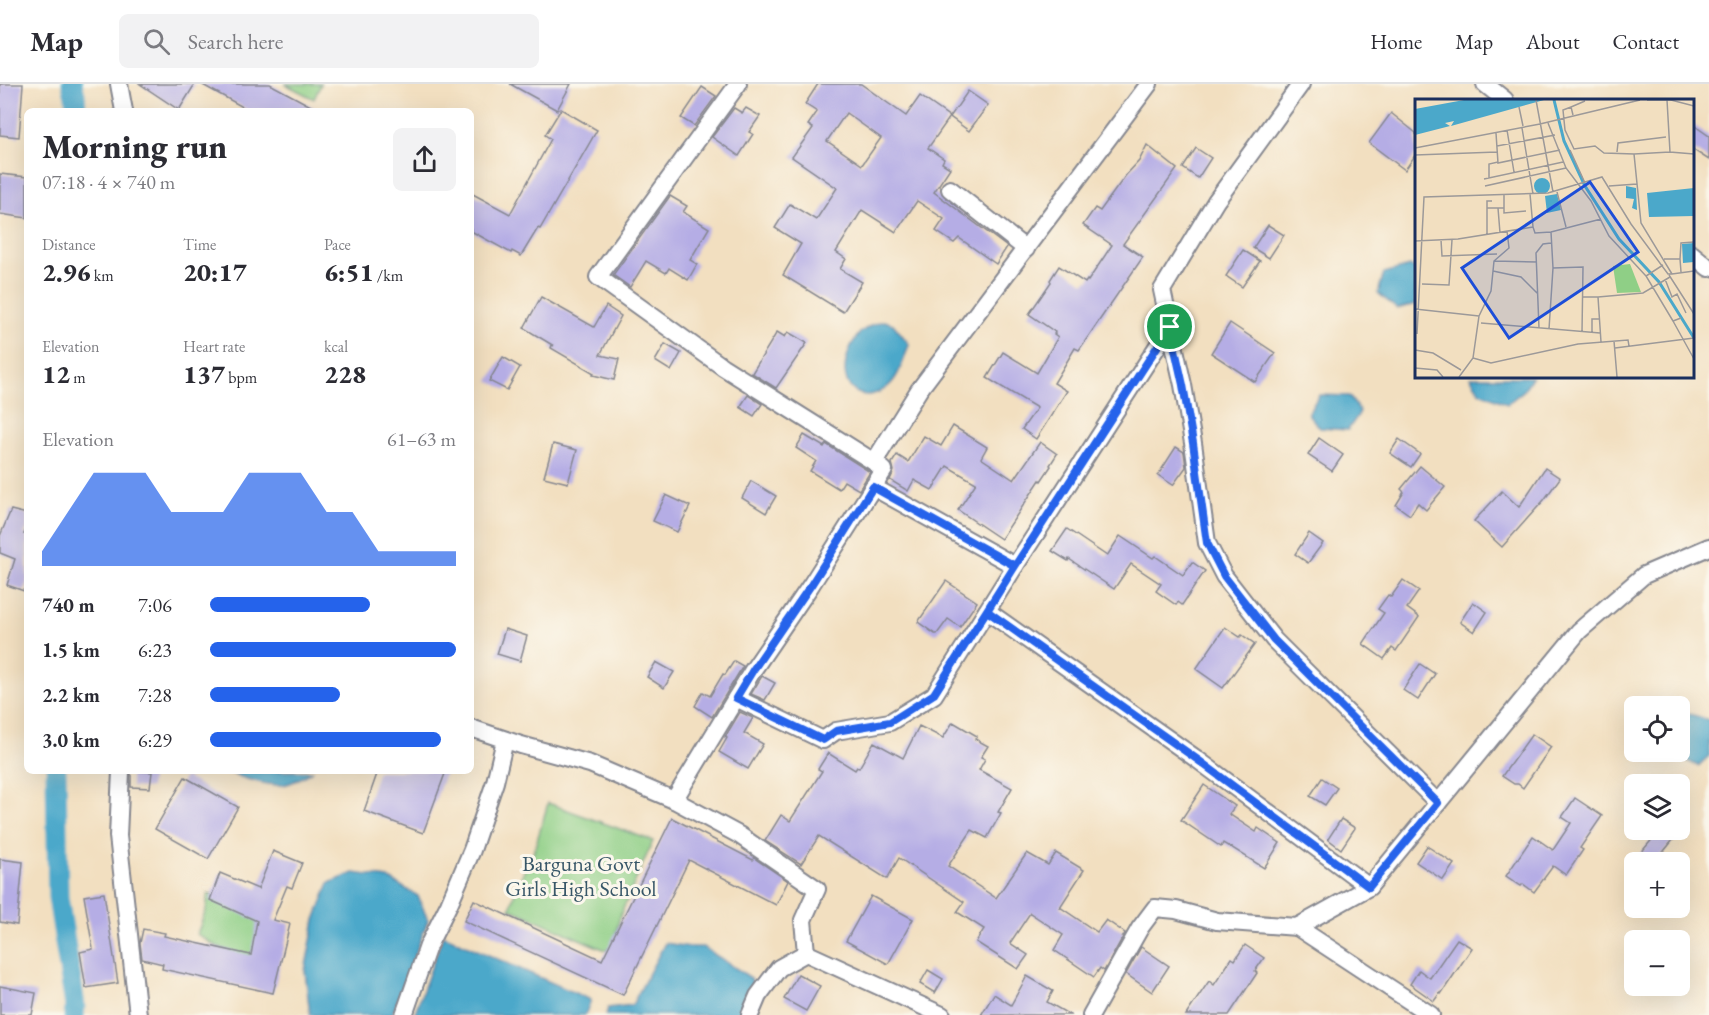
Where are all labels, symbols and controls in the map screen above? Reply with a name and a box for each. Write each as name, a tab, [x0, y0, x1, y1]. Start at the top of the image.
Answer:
search box	[119, 14, 539, 68]
text: Map	[30, 23, 83, 59]
icon: search	[140, 25, 173, 58]
text: Search here	[188, 27, 283, 56]
text: Home	[1370, 28, 1422, 55]
text: Map	[1455, 28, 1493, 55]
text: About	[1526, 28, 1579, 55]
text: Contact	[1612, 28, 1679, 55]
inset map	[1415, 99, 1694, 378]
text: Morning run	[42, 125, 227, 168]
button: share	[393, 128, 456, 191]
text: 07:18 · 4 × 740 m	[42, 169, 175, 195]
text: Distance	[42, 234, 95, 255]
text: Time	[183, 234, 216, 255]
text: Pace	[324, 234, 351, 255]
text: 2.96	[42, 255, 91, 289]
text: 20:17	[183, 255, 247, 289]
text: 6:51	[324, 255, 374, 289]
text: km	[91, 265, 114, 286]
text: /km	[374, 265, 403, 286]
pin	[1144, 301, 1195, 352]
icon: arrive	[1153, 310, 1186, 343]
text: Elevation	[42, 336, 100, 357]
text: Heart rate	[183, 336, 245, 357]
text: kcal	[324, 336, 348, 357]
text: 12	[42, 357, 70, 391]
text: 137	[183, 357, 225, 391]
text: 228	[324, 357, 366, 391]
text: m	[70, 367, 86, 388]
text: bpm	[225, 367, 257, 388]
text: Elevation	[42, 426, 114, 452]
text: 61–63 m	[387, 426, 456, 452]
text: 740 m	[42, 592, 95, 618]
text: 7:06	[138, 592, 172, 618]
text: 1.5 km	[42, 637, 100, 663]
text: 6:23	[138, 637, 172, 663]
text: 2.2 km	[42, 682, 100, 708]
text: 7:28	[138, 682, 172, 708]
map controls	[1624, 696, 1690, 996]
button: locate	[1624, 696, 1690, 762]
text: 3.0 km	[42, 727, 100, 753]
text: 6:29	[138, 727, 172, 753]
button: layers	[1624, 774, 1690, 840]
park label: Barguna Govt Girls High School	[505, 849, 657, 903]
button: +	[1624, 852, 1690, 918]
button: −	[1624, 930, 1690, 996]

